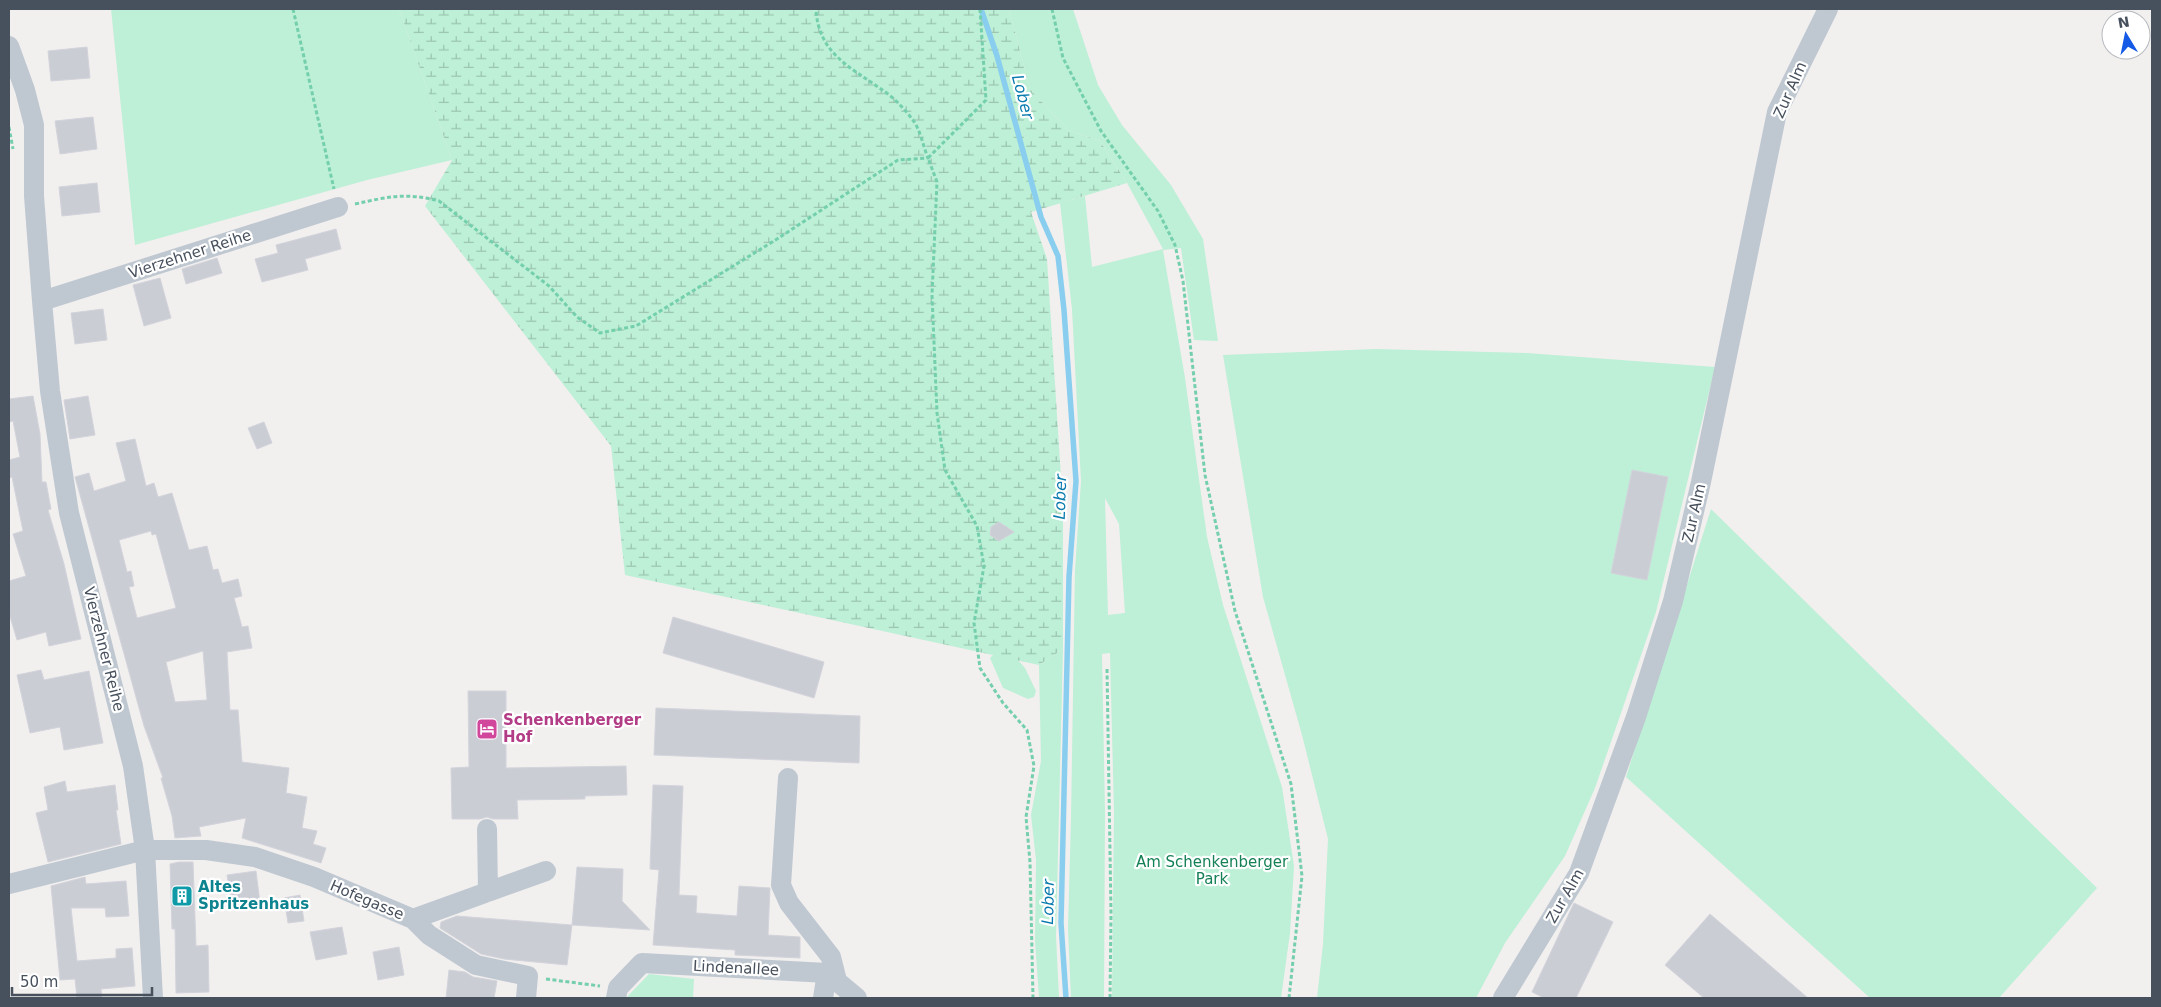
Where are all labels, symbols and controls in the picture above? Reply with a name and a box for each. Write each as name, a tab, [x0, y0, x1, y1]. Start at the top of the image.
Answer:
north arrow	[2101, 10, 2151, 60]
text: N	[2117, 13, 2131, 31]
street label: Zur Alm	[1770, 59, 1810, 121]
water label: Lober	[1008, 73, 1038, 123]
street label: Vierzehner Reihe	[127, 226, 253, 282]
water label: Lober	[1050, 473, 1070, 520]
street label: Zur Alm	[1679, 482, 1709, 544]
street label: Vierzehner Reihe	[80, 585, 128, 713]
place label: Schenkenberger Hof	[503, 711, 642, 746]
hotel icon: Schenkenberger Hof	[475, 717, 499, 741]
park label: Am Schenkenberger Park	[1136, 853, 1289, 888]
street label: Zur Alm	[1542, 866, 1588, 926]
street label: Hofegasse	[327, 876, 407, 924]
place label: Altes Spritzenhaus	[198, 878, 309, 913]
water label: Lober	[1038, 878, 1058, 925]
building icon: Altes Spritzenhaus	[170, 884, 194, 908]
street label: Lindenallee	[692, 957, 780, 979]
scale bar	[12, 964, 152, 996]
text: 50 m	[20, 973, 58, 991]

